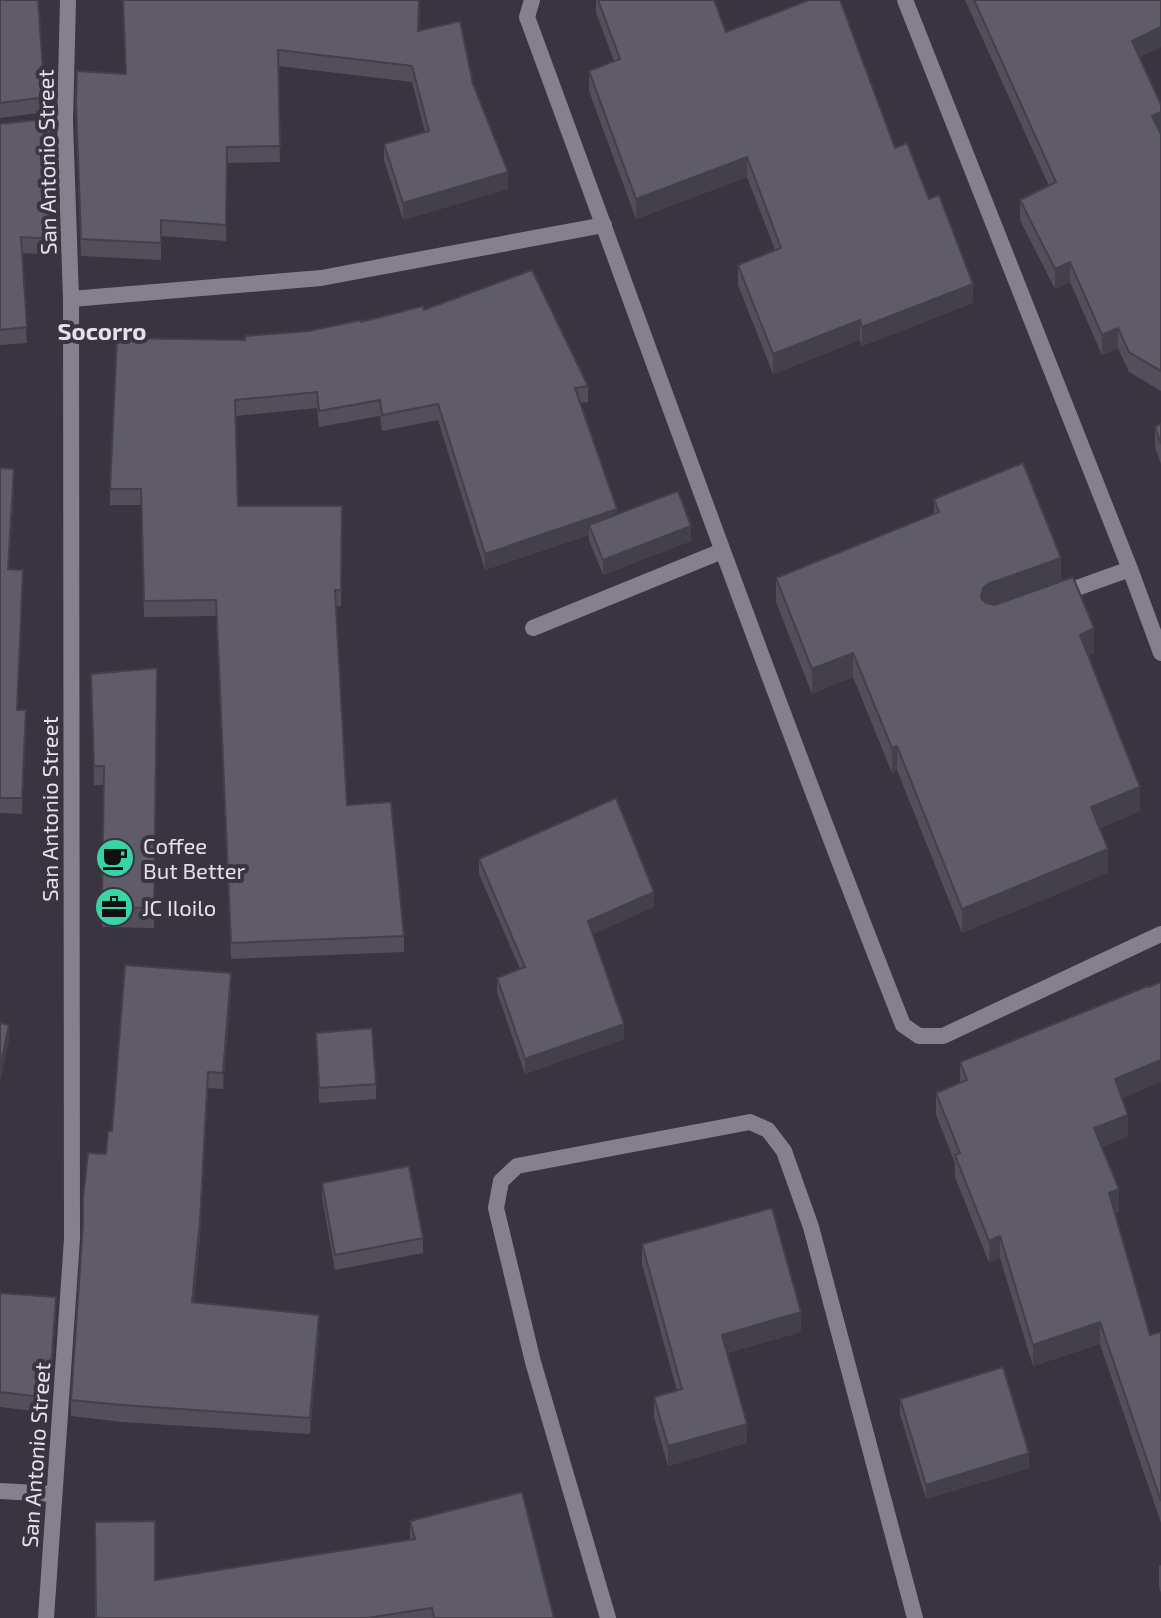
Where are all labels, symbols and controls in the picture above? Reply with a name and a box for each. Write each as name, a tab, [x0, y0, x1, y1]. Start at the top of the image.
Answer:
street label: San Antonio Street	[31, 69, 61, 255]
district label: Socorro	[58, 316, 146, 345]
street label: San Antonio Street	[36, 716, 62, 902]
place label: Coffee But Better	[143, 832, 246, 883]
cafe icon: Coffee But Better	[94, 837, 136, 879]
office icon: JC Iloilo	[93, 886, 135, 928]
place label: JC Iloilo	[142, 894, 216, 920]
street label: San Antonio Street	[16, 1361, 54, 1549]

